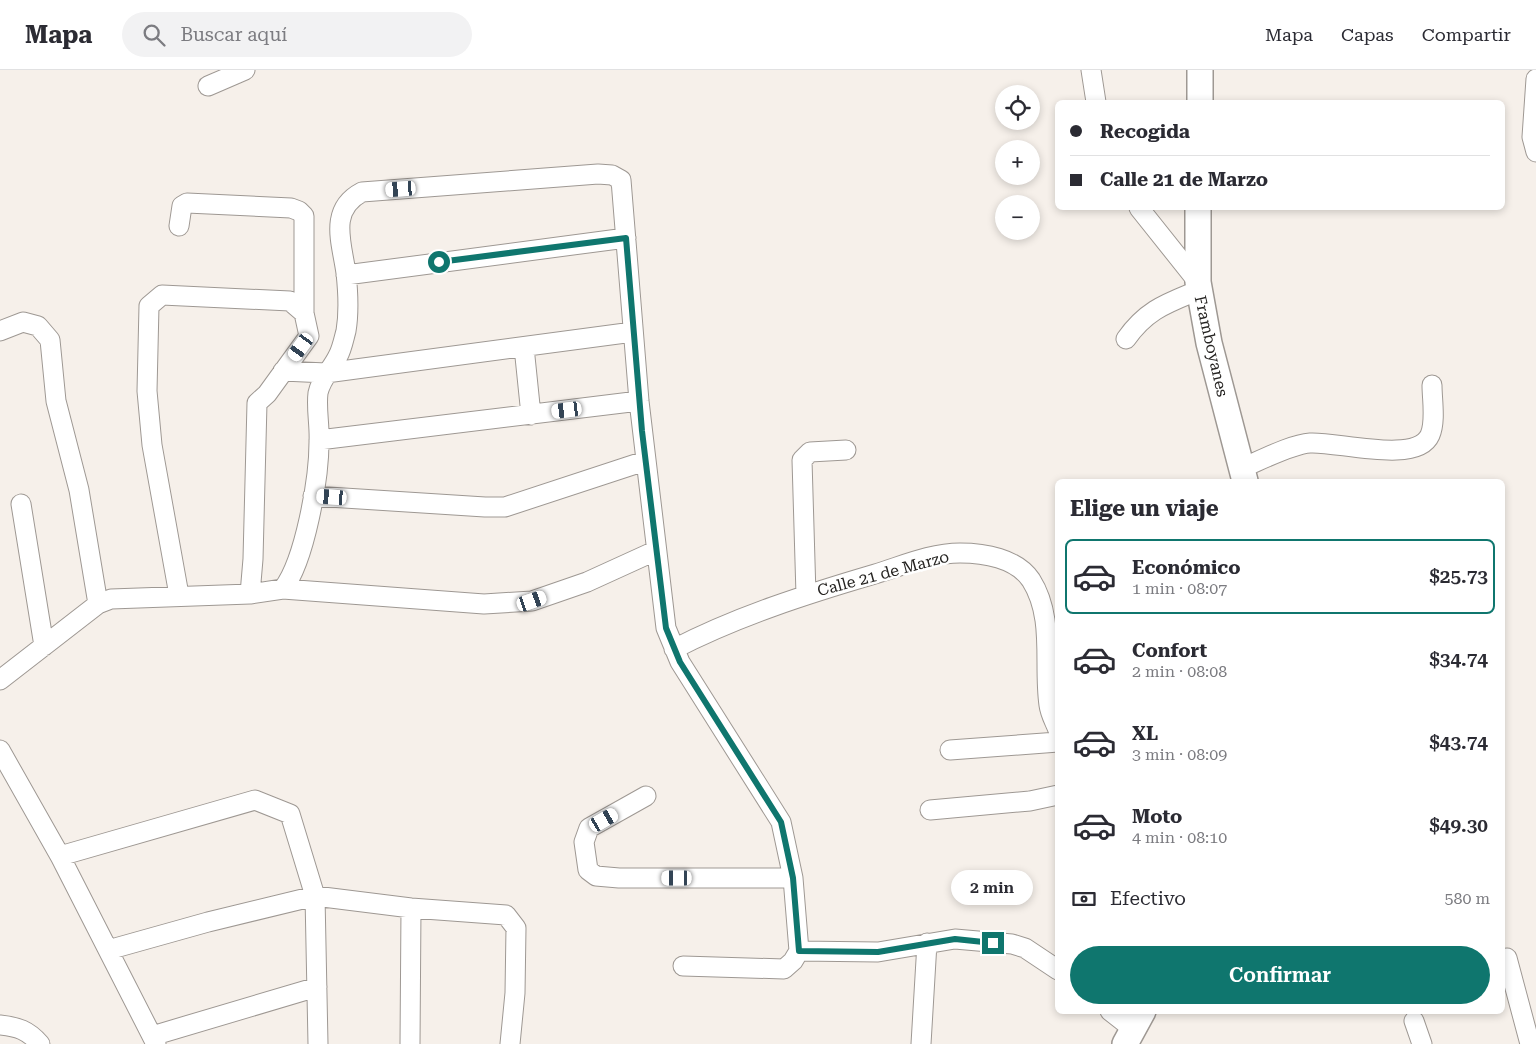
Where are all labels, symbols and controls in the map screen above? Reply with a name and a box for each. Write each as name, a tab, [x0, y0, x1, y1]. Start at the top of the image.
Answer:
search box	[122, 12, 472, 57]
text: Mapa	[25, 21, 92, 49]
icon: search	[140, 21, 168, 49]
text: Buscar aquí	[180, 23, 287, 46]
text: Mapa	[1265, 24, 1313, 45]
text: Capas	[1341, 24, 1394, 45]
text: Compartir	[1422, 24, 1511, 45]
map controls	[995, 85, 1040, 240]
button: locate	[995, 85, 1040, 130]
text: Recogida	[1100, 120, 1190, 143]
button: +	[995, 140, 1040, 185]
text: Calle 21 de Marzo	[1100, 168, 1268, 191]
car	[385, 180, 416, 198]
button: −	[995, 195, 1040, 240]
route start	[428, 251, 450, 273]
street label: Framboyanes	[1191, 294, 1232, 399]
car	[286, 330, 315, 364]
car	[551, 401, 582, 419]
car	[316, 488, 347, 506]
text: Elige un viaje	[1070, 496, 1219, 521]
street label: Calle 21 de Marzo	[815, 547, 951, 600]
icon: car	[1072, 554, 1117, 599]
text: Económico	[1132, 556, 1240, 579]
text: $25.73	[1429, 565, 1488, 588]
text: 1 min · 08:07	[1132, 579, 1227, 598]
car	[515, 589, 548, 613]
icon: car	[1072, 637, 1117, 682]
text: Confort	[1132, 639, 1207, 662]
text: $34.74	[1429, 648, 1488, 671]
text: 2 min · 08:08	[1132, 662, 1227, 681]
icon: car	[1072, 720, 1117, 765]
text: XL	[1132, 722, 1158, 745]
text: $43.74	[1429, 731, 1488, 754]
text: 3 min · 08:09	[1132, 745, 1227, 764]
icon: car	[1072, 803, 1117, 848]
text: Moto	[1132, 805, 1182, 828]
car	[587, 806, 620, 834]
text: $49.30	[1429, 814, 1488, 837]
text: 4 min · 08:10	[1132, 828, 1227, 847]
callout: 2 min	[952, 870, 1034, 906]
car	[662, 871, 692, 886]
text: 2 min	[970, 878, 1014, 897]
icon: cash	[1070, 885, 1098, 913]
text: Efectivo	[1110, 887, 1186, 910]
text: 580 m	[1444, 889, 1490, 908]
route end	[982, 932, 1004, 954]
button: Confirmar	[1070, 946, 1490, 1004]

